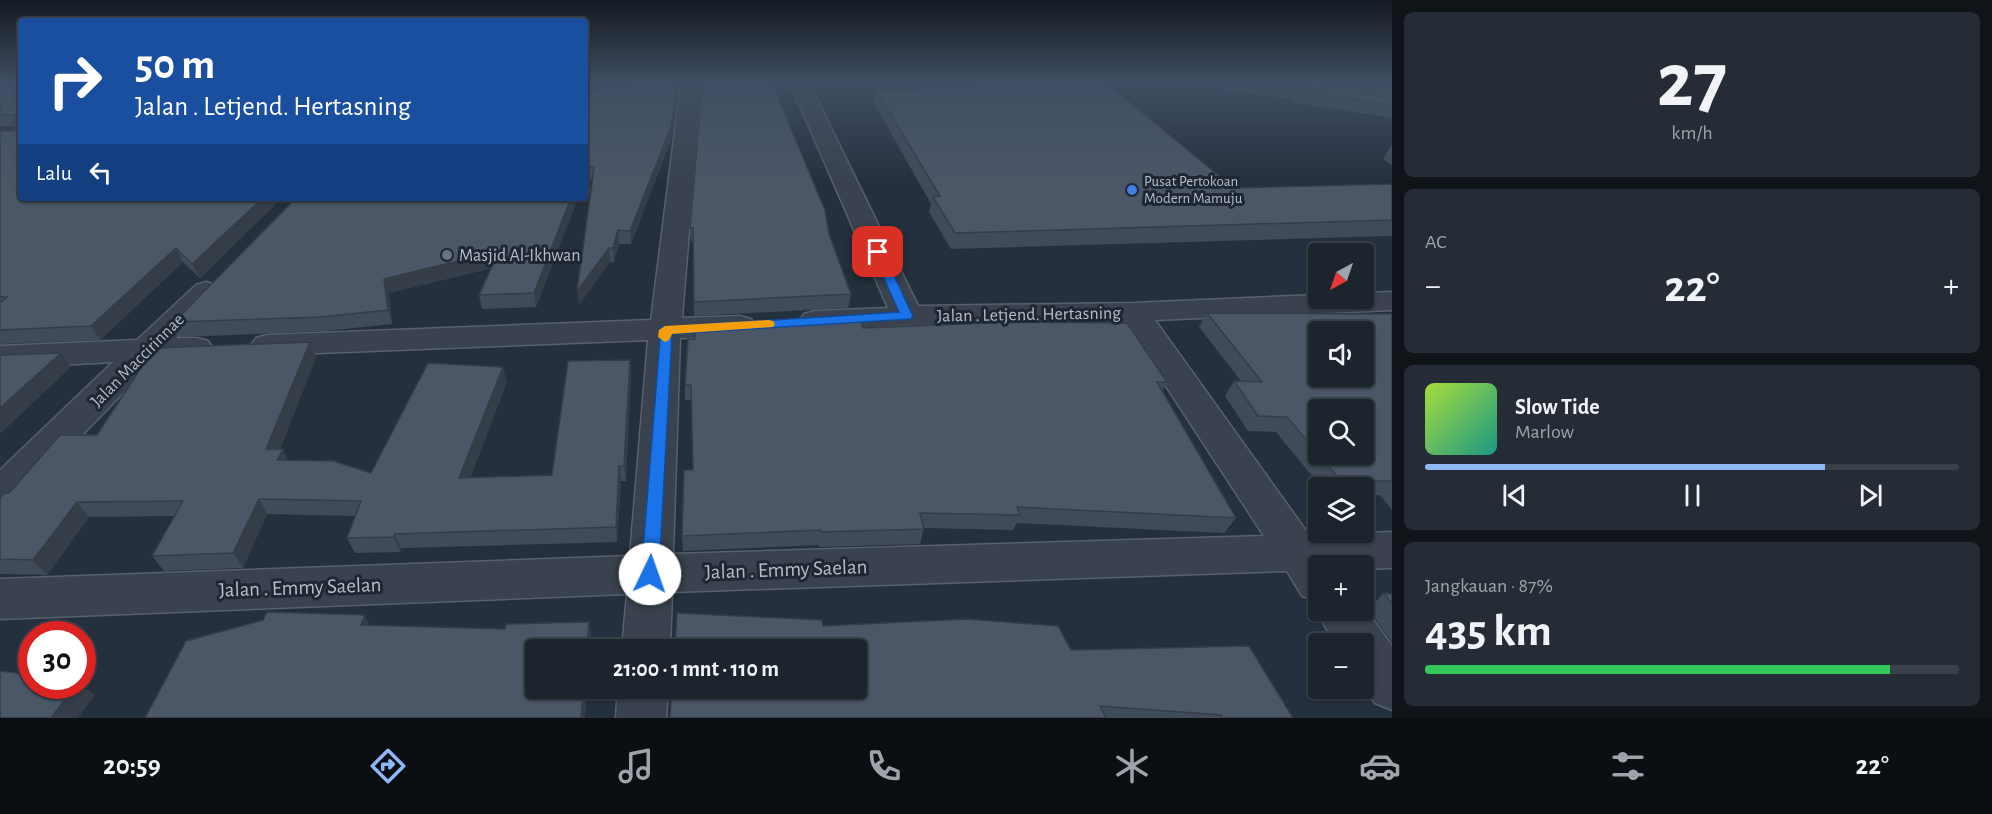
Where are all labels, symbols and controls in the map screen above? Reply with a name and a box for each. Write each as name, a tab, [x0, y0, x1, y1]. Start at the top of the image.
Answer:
icon: right	[36, 42, 114, 120]
text: 27	[1657, 43, 1727, 121]
text: 50 m	[135, 44, 215, 86]
text: Jalan . Letjend. Hertasning	[135, 93, 411, 120]
text: km/h	[1671, 123, 1713, 143]
icon: left	[84, 156, 117, 189]
text: Lalu	[36, 162, 72, 184]
place label: Pusat Pertokoan Modern Mamuju	[1144, 174, 1243, 206]
marker: Pusat Pertokoan Modern Mamuju	[1125, 183, 1139, 197]
pin	[852, 226, 903, 277]
text: AC	[1425, 232, 1447, 252]
icon: arrive	[861, 235, 894, 268]
north arrow	[1308, 243, 1374, 309]
map controls	[1308, 243, 1374, 699]
place label: Masjid Al-Ikhwan	[459, 247, 581, 265]
marker: Masjid Al-Ikhwan	[440, 248, 454, 262]
text: 22°	[1664, 265, 1720, 310]
text: −	[1425, 270, 1441, 303]
text: +	[1943, 270, 1959, 303]
street label: Jalan . Letjend. Hertasning	[937, 304, 1121, 326]
street label: Jalan Maccirinnae	[87, 310, 188, 411]
button: sound	[1308, 321, 1374, 387]
text: Slow Tide	[1515, 396, 1600, 418]
button: search	[1308, 399, 1374, 465]
text: Marlow	[1515, 422, 1574, 442]
button: layers	[1308, 477, 1374, 543]
icon: previous	[1498, 479, 1531, 512]
icon: pause	[1676, 479, 1709, 512]
icon: next	[1854, 479, 1887, 512]
position arrow	[618, 542, 682, 606]
button: +	[1308, 555, 1374, 621]
street label: Jalan . Emmy Saelan	[704, 556, 868, 583]
street label: Jalan . Emmy Saelan	[218, 574, 382, 601]
text: Jangkauan · 87%	[1425, 576, 1553, 596]
text: 435 km	[1425, 609, 1552, 654]
speed limit sign: 30	[18, 621, 96, 699]
button: −	[1308, 633, 1374, 699]
text: 21:00 · 1 mnt · 110 m	[613, 658, 779, 680]
icon: directions	[367, 745, 409, 787]
icon: music	[615, 745, 657, 787]
icon: phone	[863, 745, 905, 787]
icon: climate	[1111, 745, 1153, 787]
icon: car	[1359, 745, 1401, 787]
icon: filters	[1607, 745, 1649, 787]
text: 20:59	[103, 752, 161, 779]
text: 22°	[1856, 752, 1889, 779]

